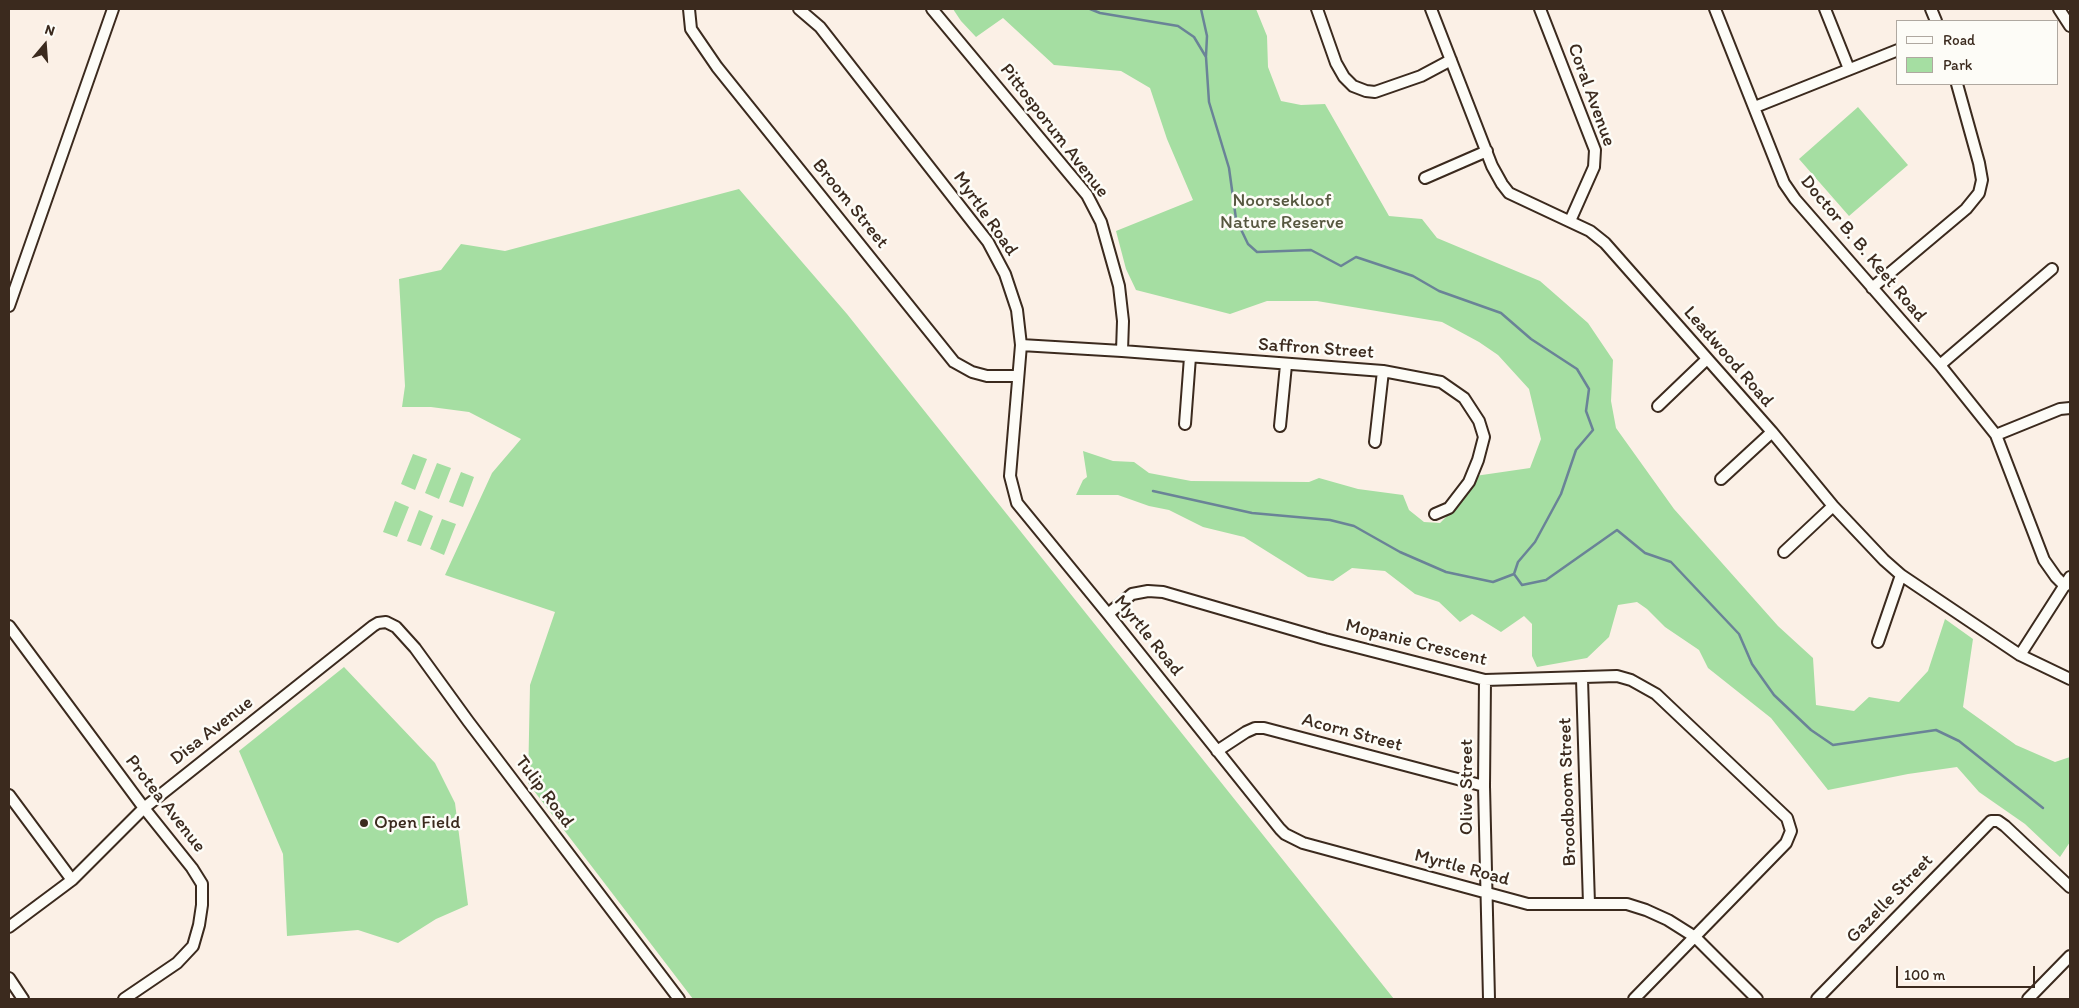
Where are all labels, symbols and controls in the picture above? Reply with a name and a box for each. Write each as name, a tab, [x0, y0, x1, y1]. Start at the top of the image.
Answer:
north arrow	[20, 20, 70, 70]
legend	[1896, 20, 2059, 85]
text: N	[43, 21, 57, 40]
text: Road	[1943, 31, 1975, 49]
street label: Coral Avenue	[1562, 40, 1620, 150]
text: Park	[1943, 56, 1973, 74]
street label: Pittosporum Avenue	[995, 59, 1113, 203]
street label: Broom Street	[807, 154, 893, 254]
street label: Myrtle Road	[948, 167, 1022, 261]
street label: Doctor B. B. Keet Road	[1795, 171, 1931, 327]
park label: Noorsekloof Nature Reserve	[1220, 190, 1344, 234]
street label: Leadwood Road	[1678, 302, 1778, 412]
street label: Saffron Street	[1257, 334, 1375, 364]
street label: Myrtle Road	[1108, 591, 1188, 681]
street label: Mopanie Crescent	[1343, 614, 1489, 672]
street label: Disa Avenue	[166, 692, 258, 770]
street label: Acorn Street	[1299, 709, 1405, 757]
street label: Broodboom Street	[1554, 717, 1582, 867]
street label: Olive Street	[1456, 739, 1478, 835]
street label: Protea Avenue	[120, 751, 210, 857]
street label: Tulip Road	[509, 751, 579, 833]
place label: Open Field	[374, 812, 460, 834]
marker: Open Field	[358, 817, 370, 829]
street label: Myrtle Road	[1412, 844, 1512, 892]
street label: Gazelle Street	[1842, 850, 1938, 948]
scale bar	[1899, 956, 2038, 988]
text: 100 m	[1904, 966, 1945, 984]

